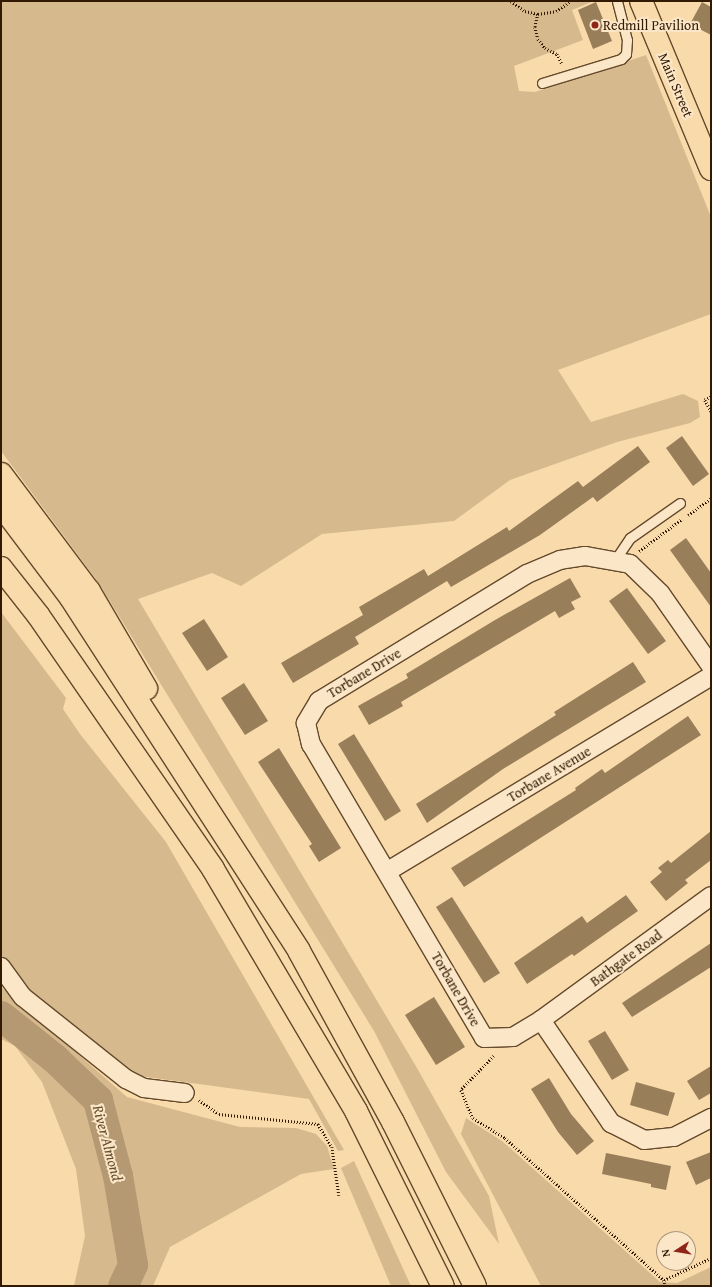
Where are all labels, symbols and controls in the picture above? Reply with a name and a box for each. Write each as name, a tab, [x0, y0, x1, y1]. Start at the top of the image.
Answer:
place label: Redmill Pavilion	[603, 17, 699, 33]
marker: Redmill Pavilion	[590, 20, 600, 30]
street label: Main Street	[655, 50, 697, 120]
street label: Torbane Drive	[324, 644, 404, 702]
street label: Torbane Avenue	[504, 742, 594, 806]
street label: Bathgate Road	[587, 926, 665, 990]
street label: Torbane Drive	[428, 949, 484, 1029]
water label: River Almond	[89, 1103, 127, 1183]
north arrow	[656, 1231, 696, 1271]
text: N	[657, 1248, 674, 1259]

